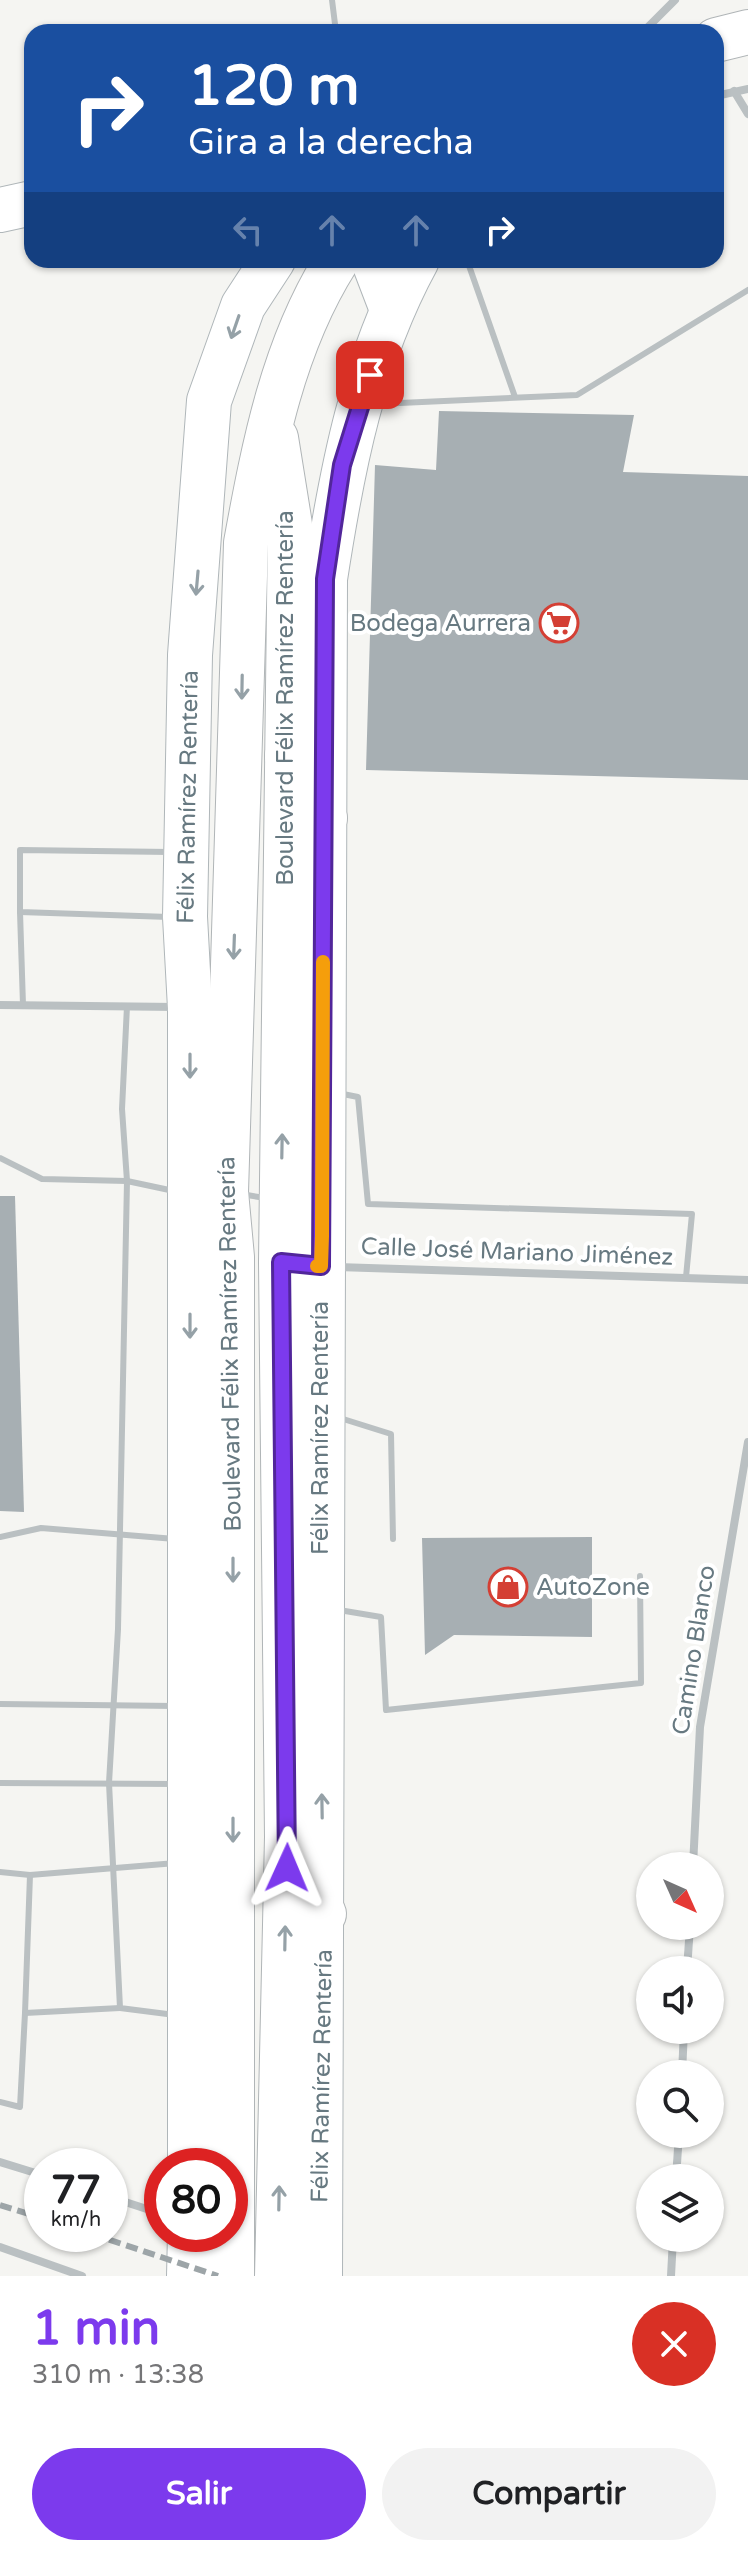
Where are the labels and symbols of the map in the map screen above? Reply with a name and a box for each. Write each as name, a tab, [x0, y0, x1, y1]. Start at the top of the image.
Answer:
one-way arrow	[227, 315, 242, 340]
pin	[336, 341, 404, 409]
street label: Boulevard Félix Ramírez Rentería	[271, 510, 300, 886]
one-way arrow	[189, 569, 204, 596]
supermarket icon: Bodega Aurrera	[538, 602, 580, 644]
place label: Bodega Aurrera	[350, 609, 531, 638]
street label: Félix Ramírez Rentería	[171, 670, 205, 924]
one-way arrow	[235, 673, 250, 700]
one-way arrow	[227, 933, 242, 960]
one-way arrow	[182, 1052, 198, 1079]
one-way arrow	[274, 1133, 290, 1160]
street label: Boulevard Félix Ramírez Rentería	[212, 1156, 248, 1532]
street label: Calle José Mariano Jiménez	[360, 1232, 674, 1272]
street label: Félix Ramírez Rentería	[306, 1301, 335, 1555]
one-way arrow	[182, 1312, 198, 1339]
one-way arrow	[225, 1556, 241, 1583]
street label: Camino Blanco	[666, 1563, 722, 1737]
shop icon: AutoZone	[487, 1566, 529, 1608]
place label: AutoZone	[536, 1573, 650, 1602]
one-way arrow	[314, 1793, 330, 1820]
one-way arrow	[225, 1816, 241, 1843]
position arrow	[245, 1826, 329, 1910]
north arrow	[636, 1852, 724, 1940]
one-way arrow	[277, 1925, 293, 1952]
street label: Félix Ramírez Rentería	[305, 1949, 339, 2203]
speed limit sign: 80	[144, 2148, 248, 2252]
one-way arrow	[271, 2185, 287, 2212]

